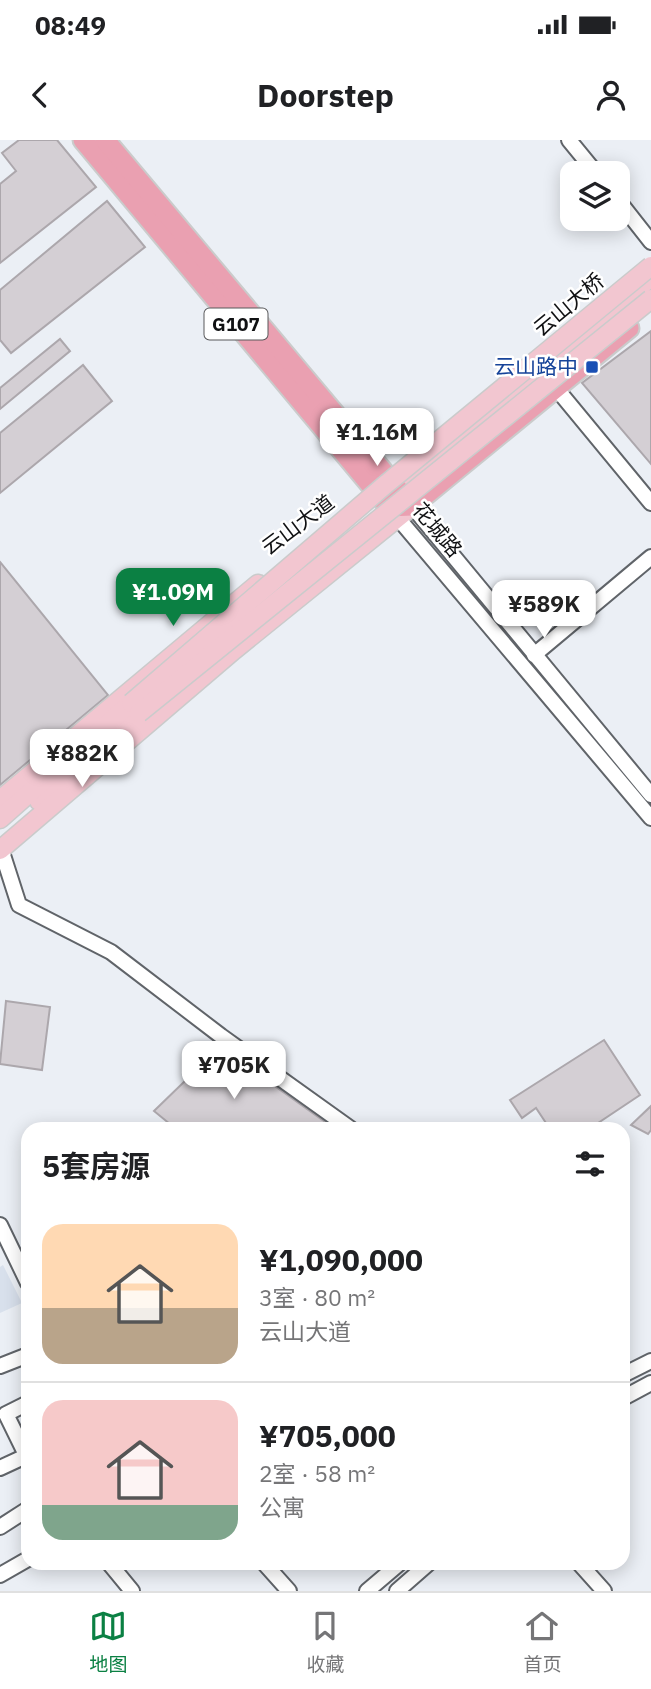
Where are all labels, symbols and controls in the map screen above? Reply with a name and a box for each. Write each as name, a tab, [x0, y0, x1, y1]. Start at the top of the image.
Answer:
text: 08:49	[35, 8, 106, 42]
text: Doorstep	[257, 74, 394, 116]
icon: back	[21, 76, 59, 114]
icon: person	[592, 76, 630, 114]
map controls	[560, 161, 630, 231]
button: layers	[560, 161, 630, 231]
street label: 云山大桥	[527, 267, 610, 342]
road number: G107	[204, 308, 268, 340]
place label: 云山路中	[494, 352, 578, 380]
marker: 云山路中	[584, 359, 600, 375]
pin: ¥1.16M	[320, 408, 434, 468]
text: ¥1.16M	[336, 416, 418, 446]
street label: 云山大道	[255, 488, 339, 561]
street label: 花城路	[407, 496, 469, 562]
pin: ¥1.09M	[116, 568, 230, 628]
text: ¥1.09M	[132, 576, 214, 606]
pin: ¥589K	[495, 580, 593, 640]
text: ¥589K	[508, 588, 580, 618]
pin: ¥882K	[33, 730, 131, 789]
text: ¥882K	[46, 737, 118, 767]
pin: ¥705K	[185, 1042, 283, 1101]
text: ¥705K	[198, 1049, 270, 1079]
icon: filters	[571, 1145, 609, 1183]
text: 5套房源	[42, 1146, 150, 1185]
text: ¥1,090,000	[259, 1240, 423, 1279]
icon: home	[98, 1252, 182, 1336]
text: 3室 · 80 m²	[259, 1282, 375, 1312]
text: 云山大道	[259, 1316, 351, 1346]
text: ¥705,000	[259, 1416, 396, 1455]
icon: home	[98, 1428, 182, 1512]
text: 2室 · 58 m²	[259, 1458, 375, 1488]
text: 公寓	[259, 1492, 305, 1522]
tab: 地图	[89, 1607, 128, 1676]
tab: 收藏	[306, 1607, 345, 1676]
tab: 首页	[523, 1607, 562, 1676]

